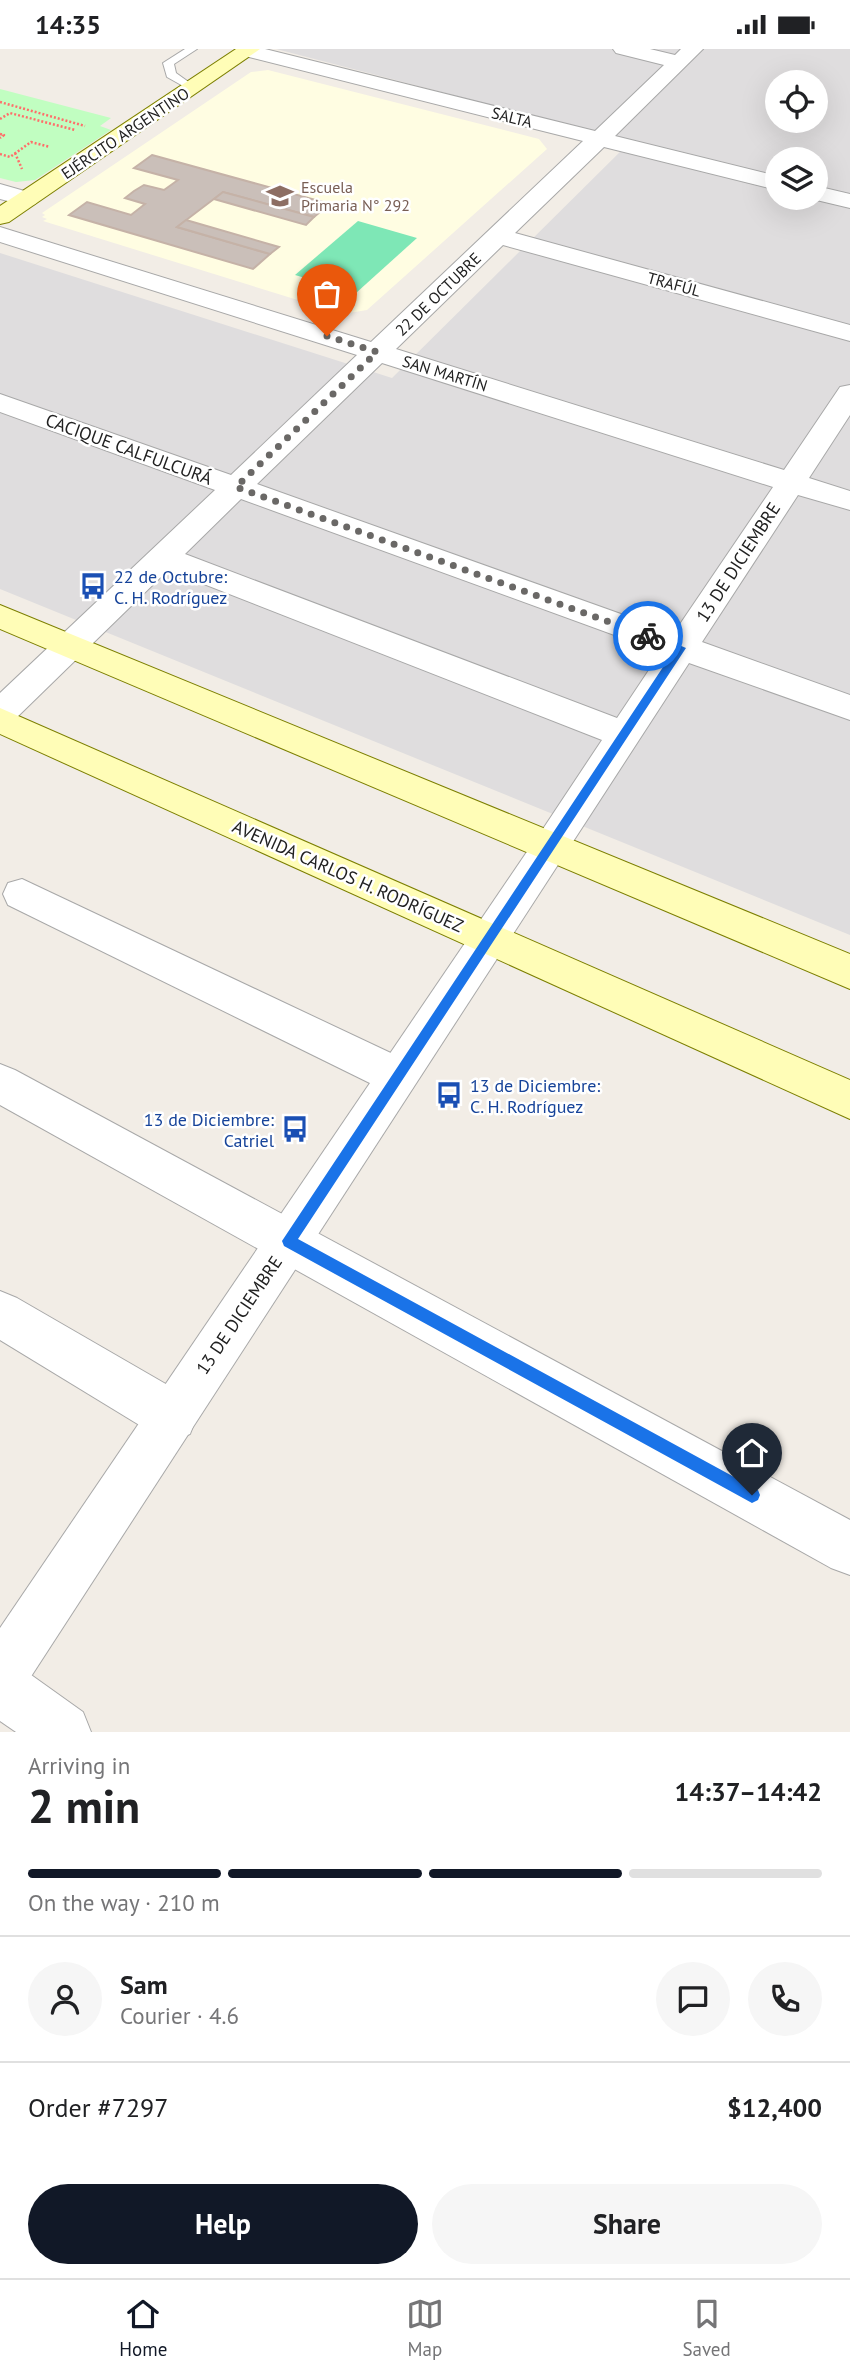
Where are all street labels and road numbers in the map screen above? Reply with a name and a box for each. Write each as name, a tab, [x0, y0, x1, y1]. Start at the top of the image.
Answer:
street label: EJÉRCITO ARGENTINO	[57, 83, 193, 183]
street label: SALTA	[490, 102, 535, 132]
street label: 22 DE OCTUBRE	[391, 248, 485, 340]
street label: TRAFÚL	[645, 267, 703, 301]
street label: SAN MARTÍN	[400, 351, 490, 395]
street label: CACIQUE CALFULCURÁ	[43, 408, 216, 490]
street label: 13 DE DICIEMBRE	[691, 498, 785, 626]
street label: AVENIDA CARLOS H. RODRÍGUEZ	[229, 815, 467, 937]
street label: 13 DE DICIEMBRE	[191, 1251, 287, 1379]

